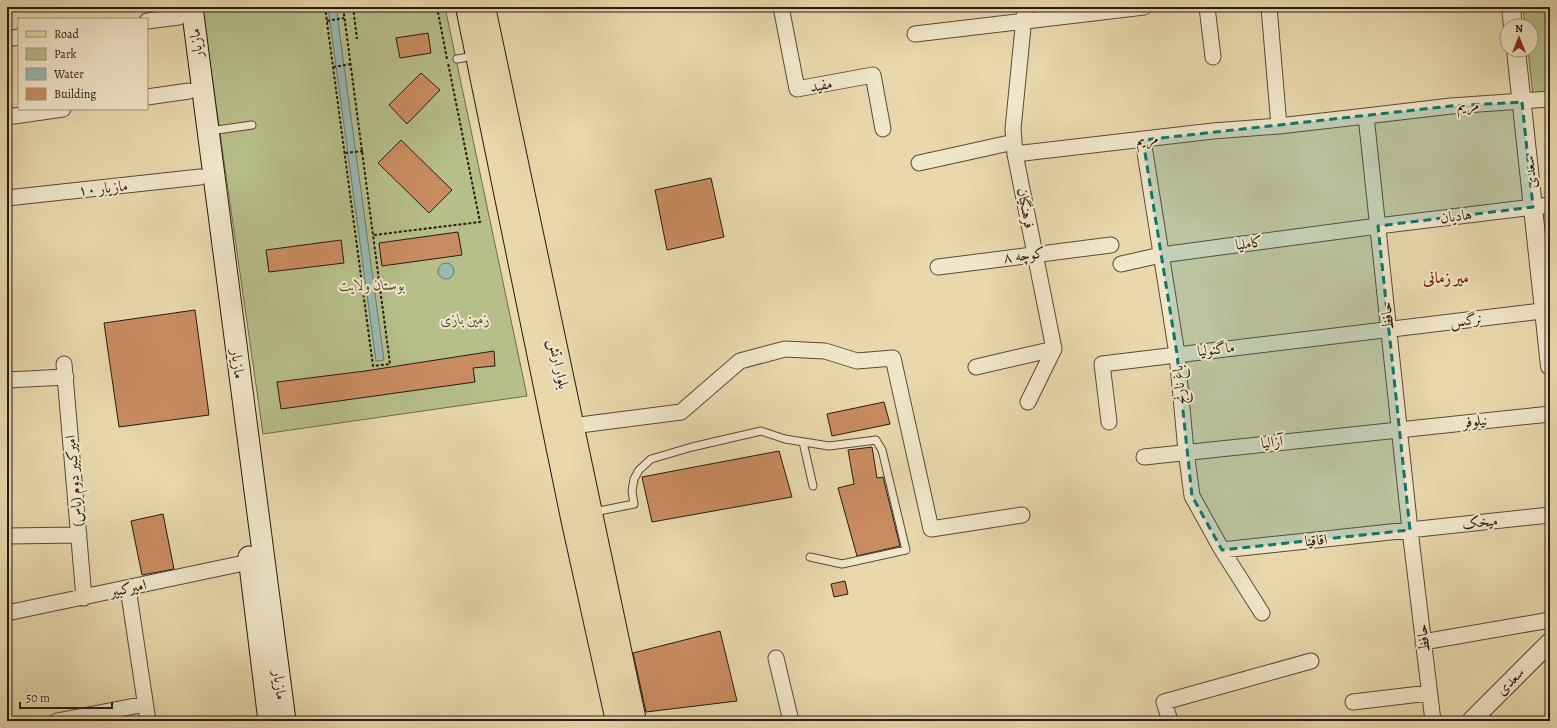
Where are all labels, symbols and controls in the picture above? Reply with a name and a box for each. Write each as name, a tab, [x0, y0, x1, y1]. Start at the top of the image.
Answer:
legend	[18, 18, 148, 110]
north arrow	[1499, 18, 1539, 58]
text: N	[1515, 21, 1523, 36]
text: Road	[54, 26, 80, 42]
street label: مازیار	[184, 27, 208, 61]
text: Park	[54, 46, 77, 62]
text: Water	[53, 66, 84, 82]
street label: مفید	[808, 73, 834, 97]
text: Building	[54, 86, 96, 102]
street label: مریم	[1456, 94, 1480, 119]
street label: مریم	[1135, 128, 1160, 153]
street label: سعدی	[1518, 155, 1542, 189]
street label: مازیار ١٠	[77, 175, 129, 201]
street label: فرهنگیان	[1012, 186, 1040, 230]
street label: هادیان	[1439, 204, 1473, 228]
street label: کاملیا	[1234, 231, 1264, 255]
street label: کوچه ۸	[1002, 242, 1046, 269]
district label: میر زمانی	[1422, 267, 1469, 289]
park label: بوستان ولایت	[339, 275, 405, 295]
street label: حافظ	[1376, 301, 1398, 331]
street label: نرگس	[1449, 308, 1483, 332]
park label: زمین بازی	[440, 309, 490, 329]
street label: بلوار ارتش	[544, 337, 574, 391]
street label: ماگنولیا	[1196, 337, 1236, 361]
street label: مازیار	[226, 346, 250, 380]
street label: باغ نارنج	[1167, 364, 1195, 405]
street label: نیلوفر	[1460, 410, 1488, 432]
street label: آزالیا	[1260, 431, 1286, 453]
street label: امیرکبیر دوم (یاس)	[60, 434, 91, 528]
street label: میخک	[1461, 510, 1499, 534]
street label: اقاقیا	[1304, 529, 1328, 551]
street label: امیرکبیر	[106, 574, 148, 602]
street label: حافظ	[1411, 623, 1435, 653]
street label: سعدی	[1491, 662, 1529, 700]
street label: مازیار	[268, 667, 292, 701]
scale bar	[20, 684, 112, 710]
text: 50 m	[26, 690, 50, 706]

